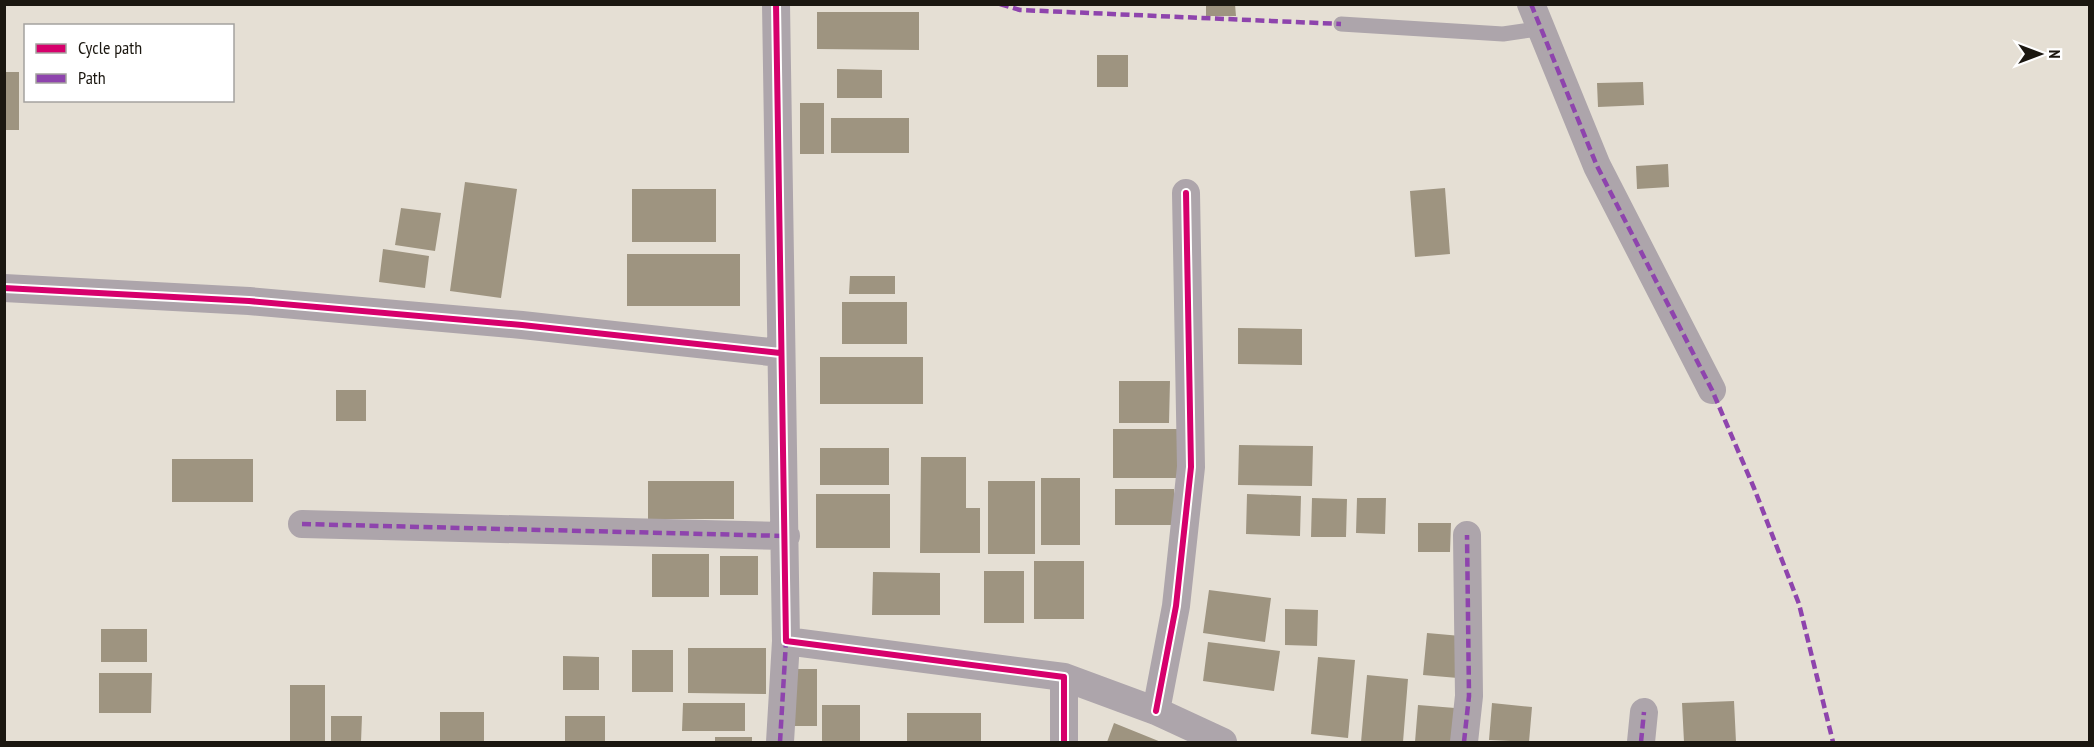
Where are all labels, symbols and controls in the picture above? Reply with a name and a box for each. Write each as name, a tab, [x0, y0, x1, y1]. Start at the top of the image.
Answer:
legend	[24, 24, 234, 102]
north arrow	[2010, 24, 2070, 84]
text: Cycle path	[78, 36, 142, 59]
text: N	[2045, 50, 2065, 58]
text: Path	[78, 66, 106, 89]

